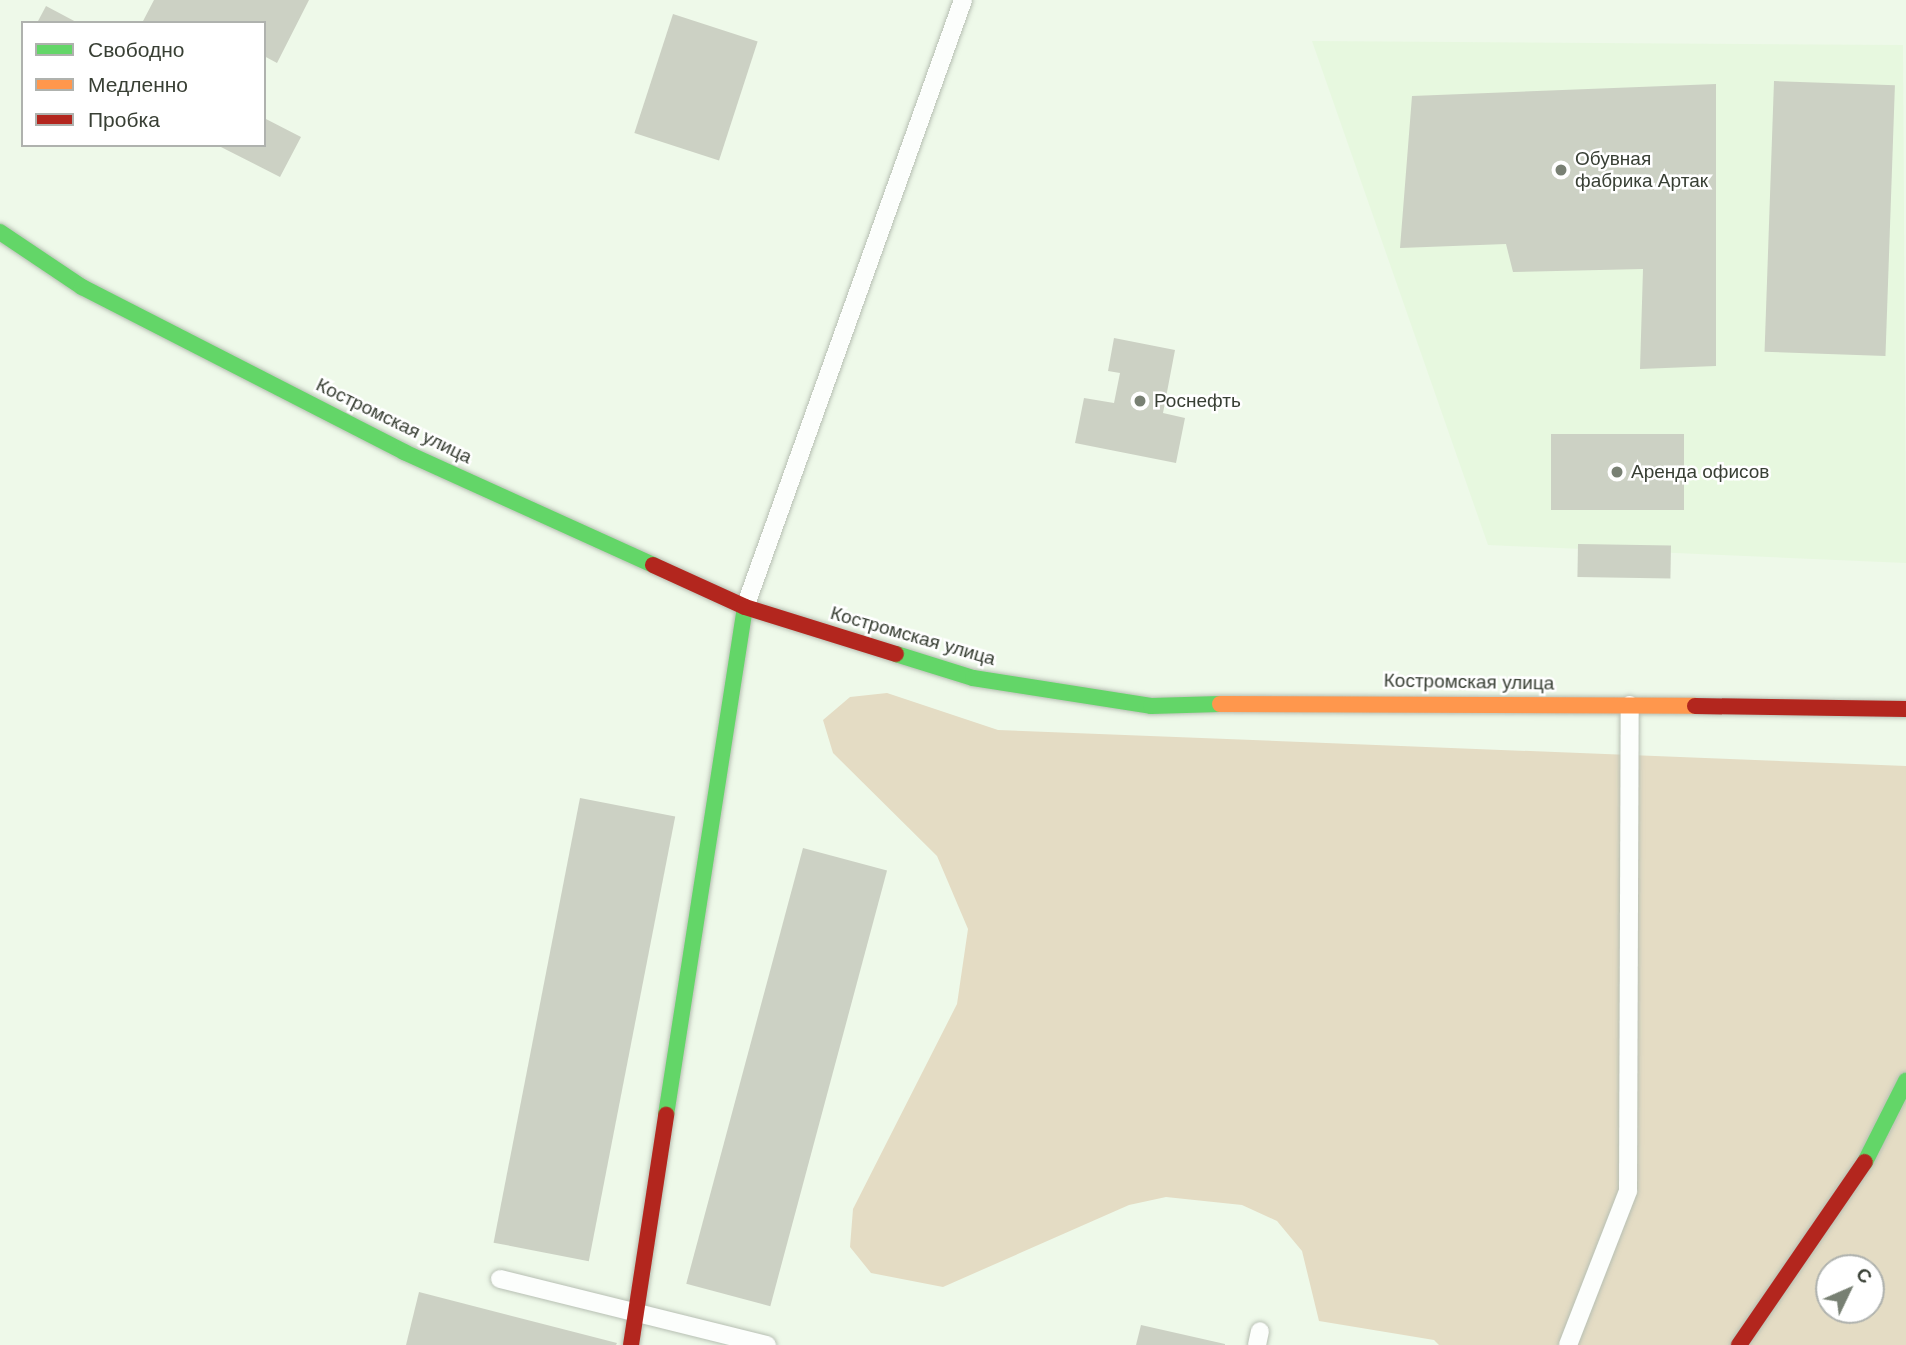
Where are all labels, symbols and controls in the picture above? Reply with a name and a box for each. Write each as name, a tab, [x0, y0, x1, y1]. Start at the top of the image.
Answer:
legend	[21, 21, 266, 147]
text: Свободно	[88, 38, 185, 61]
text: Медленно	[88, 73, 188, 96]
text: Пробка	[88, 108, 160, 131]
place label: Обувная фабрика Артак	[1575, 148, 1708, 192]
marker: Обувная фабрика Артак	[1553, 162, 1569, 178]
street label: Костромская улица	[312, 373, 476, 469]
place label: Роснефть	[1154, 390, 1241, 412]
marker: Роснефть	[1132, 393, 1148, 409]
place label: Аренда офисов	[1631, 461, 1769, 483]
marker: Аренда офисов	[1609, 464, 1625, 480]
street label: Костромская улица	[828, 602, 998, 670]
street label: Костромская улица	[1383, 669, 1555, 695]
north arrow	[1815, 1254, 1885, 1324]
text: С	[1852, 1263, 1876, 1288]

